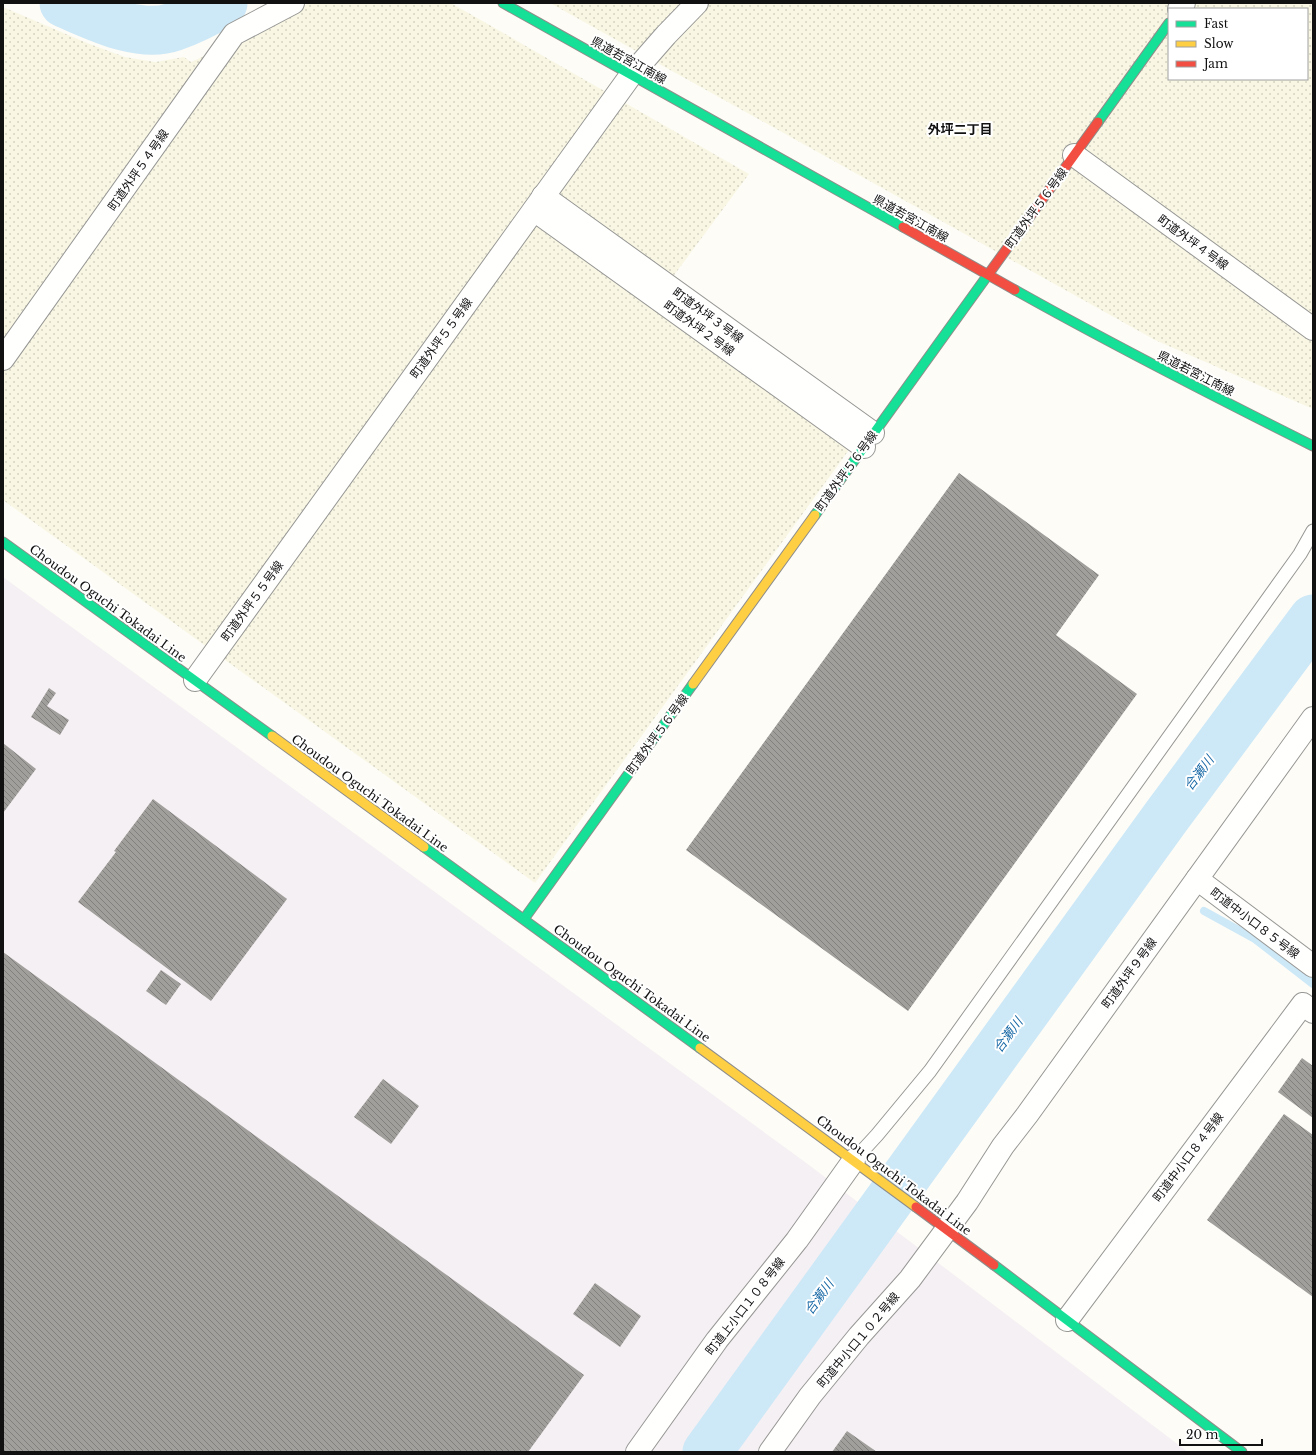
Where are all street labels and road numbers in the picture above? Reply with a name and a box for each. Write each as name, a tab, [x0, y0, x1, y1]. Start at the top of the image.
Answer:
street label: 県道若宮江南線	[589, 33, 669, 87]
street label: 町道外坪５４号線	[104, 126, 172, 214]
street label: 町道外坪５６号線	[1002, 165, 1070, 251]
street label: 県道若宮江南線	[871, 191, 951, 245]
street label: 町道外坪４号線	[1155, 211, 1231, 273]
street label: 町道外坪３号線	[670, 284, 746, 346]
street label: 町道外坪５５号線	[407, 295, 475, 381]
street label: 町道外坪２号線	[661, 297, 737, 359]
street label: 県道若宮江南線	[1155, 347, 1237, 399]
street label: 町道外坪５６号線	[812, 428, 880, 514]
street label: Choudou Oguchi Tokadai Line	[27, 541, 189, 665]
street label: 町道外坪５５号線	[218, 558, 286, 644]
street label: 町道外坪５６号線	[623, 691, 691, 777]
street label: Choudou Oguchi Tokadai Line	[289, 731, 451, 855]
street label: 町道中小口８５号線	[1207, 885, 1303, 961]
street label: Choudou Oguchi Tokadai Line	[551, 921, 713, 1045]
street label: 町道外坪９号線	[1098, 935, 1160, 1011]
street label: 町道中小口８４号線	[1150, 1109, 1226, 1205]
street label: Choudou Oguchi Tokadai Line	[814, 1112, 974, 1238]
street label: 町道上小口１０８号線	[702, 1254, 788, 1358]
street label: 町道中小口１０２号線	[814, 1289, 902, 1391]

